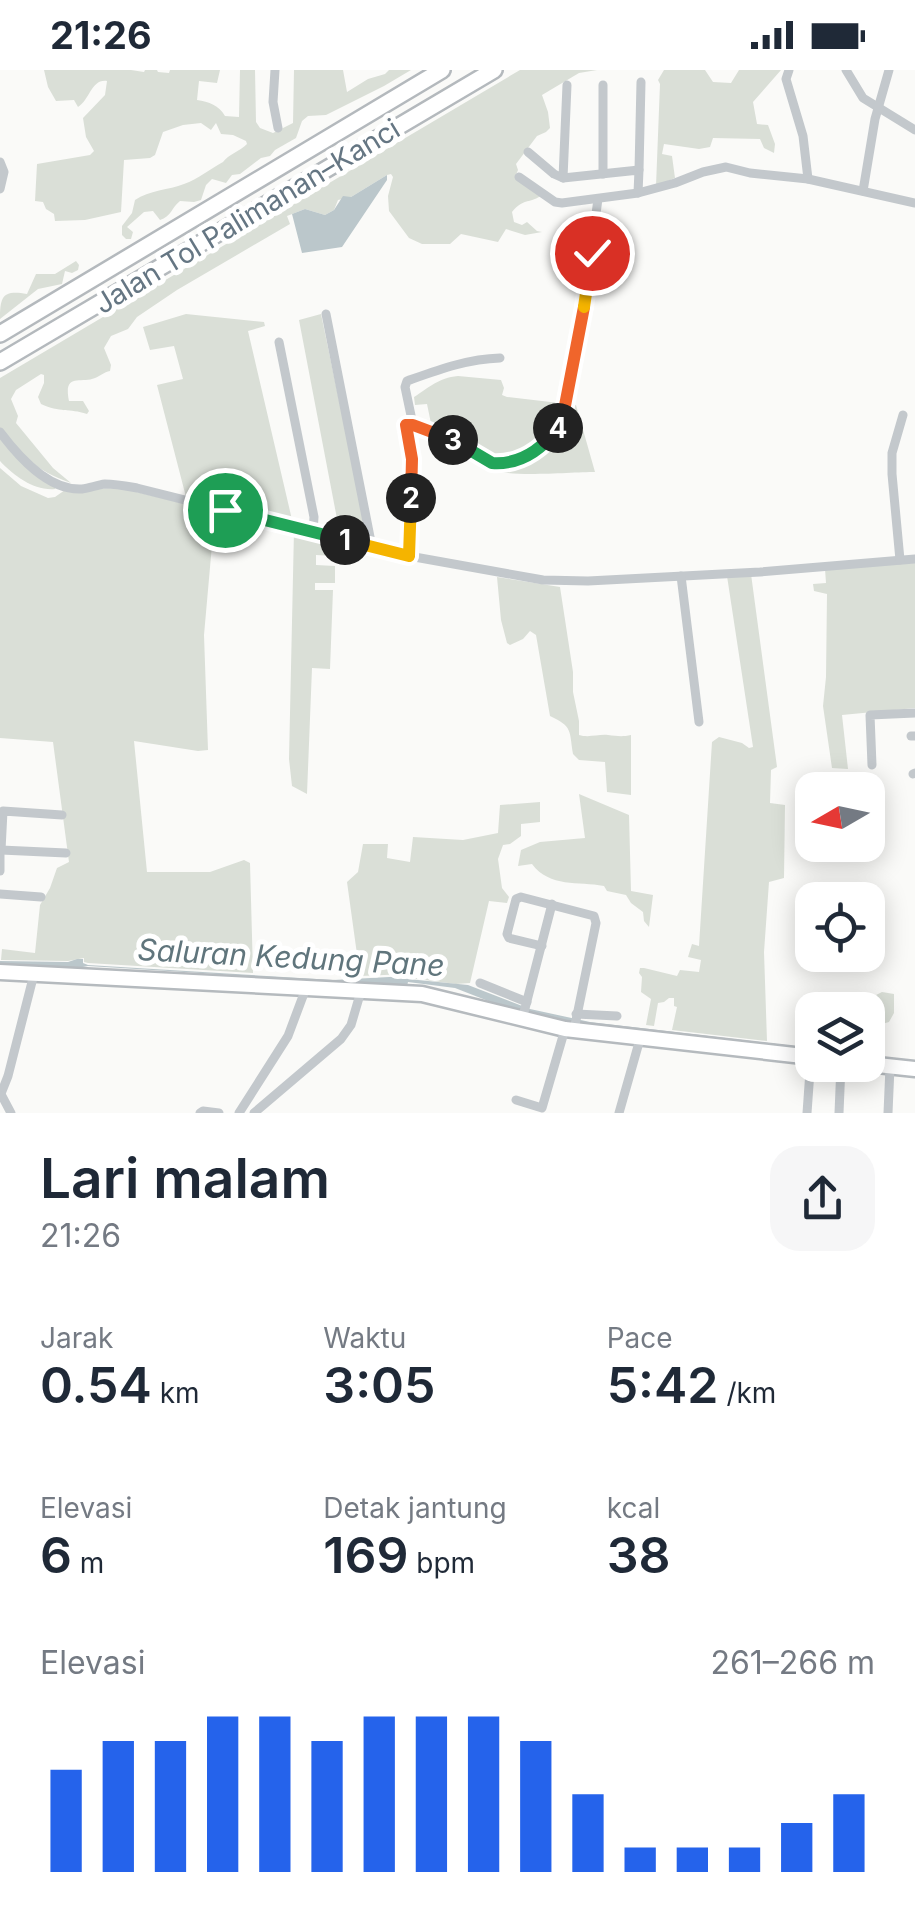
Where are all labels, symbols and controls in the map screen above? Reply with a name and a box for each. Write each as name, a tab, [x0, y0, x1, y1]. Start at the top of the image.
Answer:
text: 21:26	[50, 12, 152, 58]
street label: Jalan Tol Palimanan–Kanci	[88, 111, 406, 321]
pin	[550, 211, 635, 296]
icon: check	[565, 226, 620, 281]
pin: 4	[533, 403, 583, 453]
text: 4	[549, 411, 567, 445]
pin: 3	[428, 415, 478, 465]
text: 3	[444, 423, 462, 457]
pin	[183, 468, 268, 553]
pin: 2	[386, 473, 436, 523]
text: 2	[402, 481, 420, 515]
icon: arrive	[198, 483, 253, 538]
pin: 1	[320, 515, 370, 565]
text: 1	[339, 523, 351, 557]
north arrow	[795, 772, 885, 862]
map controls	[795, 772, 885, 1082]
button: locate	[795, 882, 885, 972]
water label: Saluran Kedung Pane	[137, 931, 446, 983]
button: layers	[795, 992, 885, 1082]
text: Lari malam	[40, 1145, 330, 1211]
button: share	[770, 1146, 875, 1251]
text: 21:26	[40, 1216, 121, 1255]
text: Jarak	[40, 1321, 113, 1355]
text: Waktu	[323, 1321, 406, 1355]
text: Pace	[607, 1321, 673, 1355]
text: 0.54	[40, 1355, 152, 1415]
text: 3:05	[323, 1355, 436, 1415]
text: 5:42	[607, 1355, 719, 1415]
text: km	[152, 1376, 200, 1410]
text: /km	[719, 1376, 776, 1410]
text: Elevasi	[40, 1491, 132, 1525]
text: Detak jantung	[323, 1491, 507, 1525]
text: kcal	[607, 1491, 660, 1525]
text: 6	[40, 1525, 72, 1585]
text: 169	[323, 1525, 408, 1585]
text: 38	[607, 1525, 670, 1585]
text: m	[72, 1546, 104, 1580]
text: bpm	[408, 1546, 475, 1580]
text: Elevasi	[40, 1643, 145, 1682]
text: 261–266 m	[710, 1643, 875, 1682]

